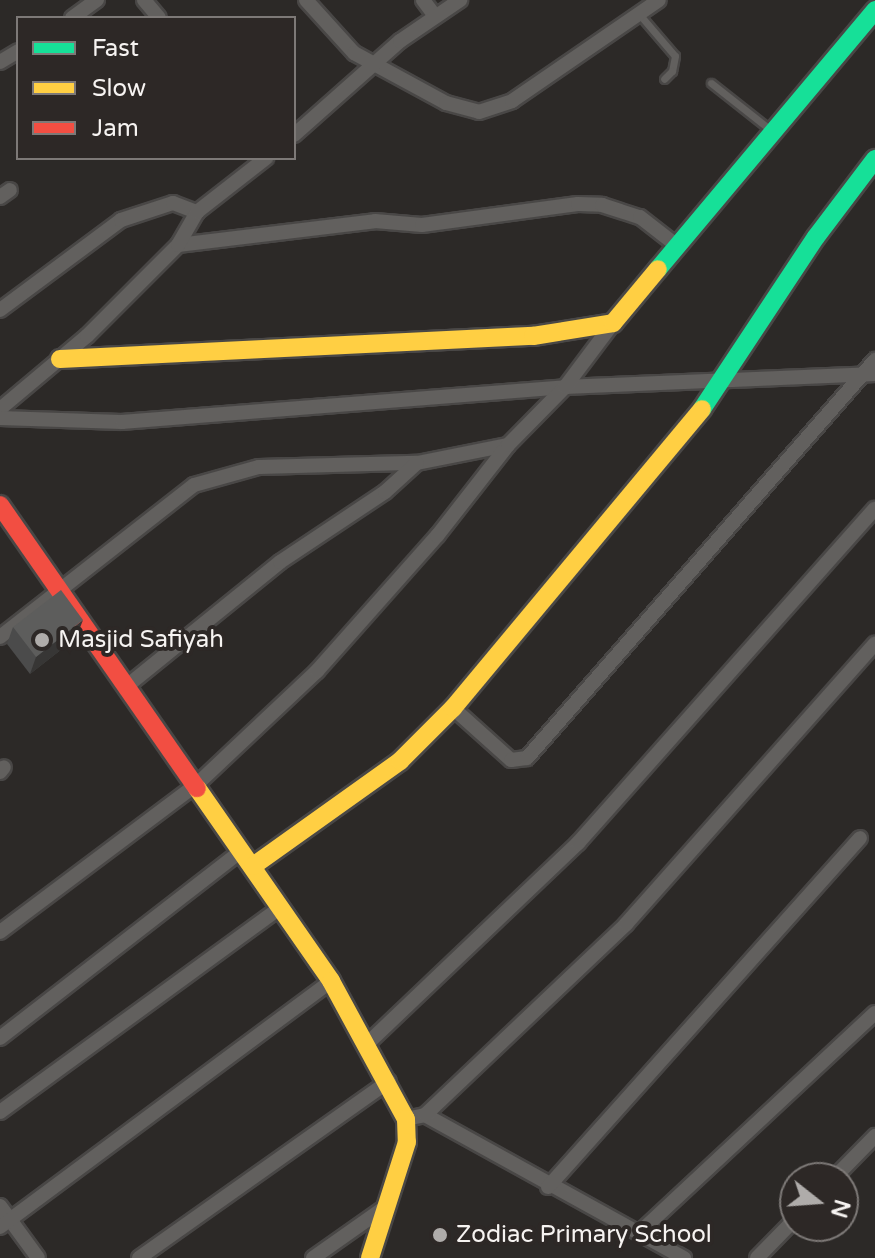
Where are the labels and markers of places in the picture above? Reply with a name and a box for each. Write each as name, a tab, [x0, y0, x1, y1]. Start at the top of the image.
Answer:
place label: Masjid Safiyah	[58, 626, 224, 654]
marker: Masjid Safiyah	[33, 631, 51, 649]
place label: Zodiac Primary School	[456, 1221, 712, 1249]
marker: Zodiac Primary School	[431, 1226, 449, 1244]

